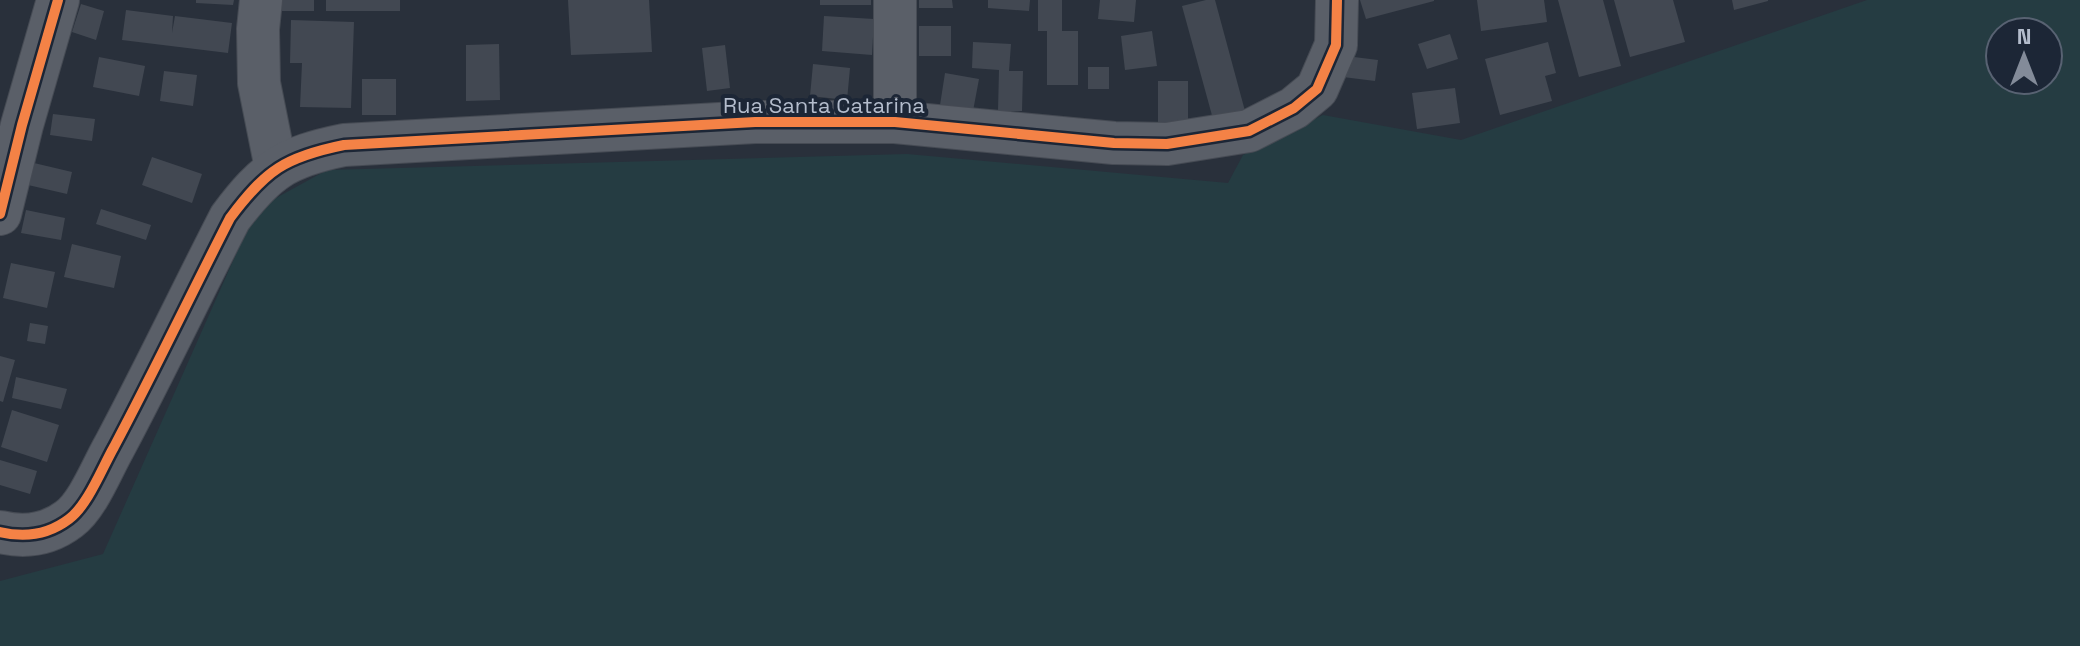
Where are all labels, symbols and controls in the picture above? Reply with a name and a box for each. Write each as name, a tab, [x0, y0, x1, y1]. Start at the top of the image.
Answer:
north arrow	[1984, 16, 2064, 96]
text: N	[2017, 22, 2031, 50]
street label: Rua Santa Catarina	[723, 91, 925, 119]

